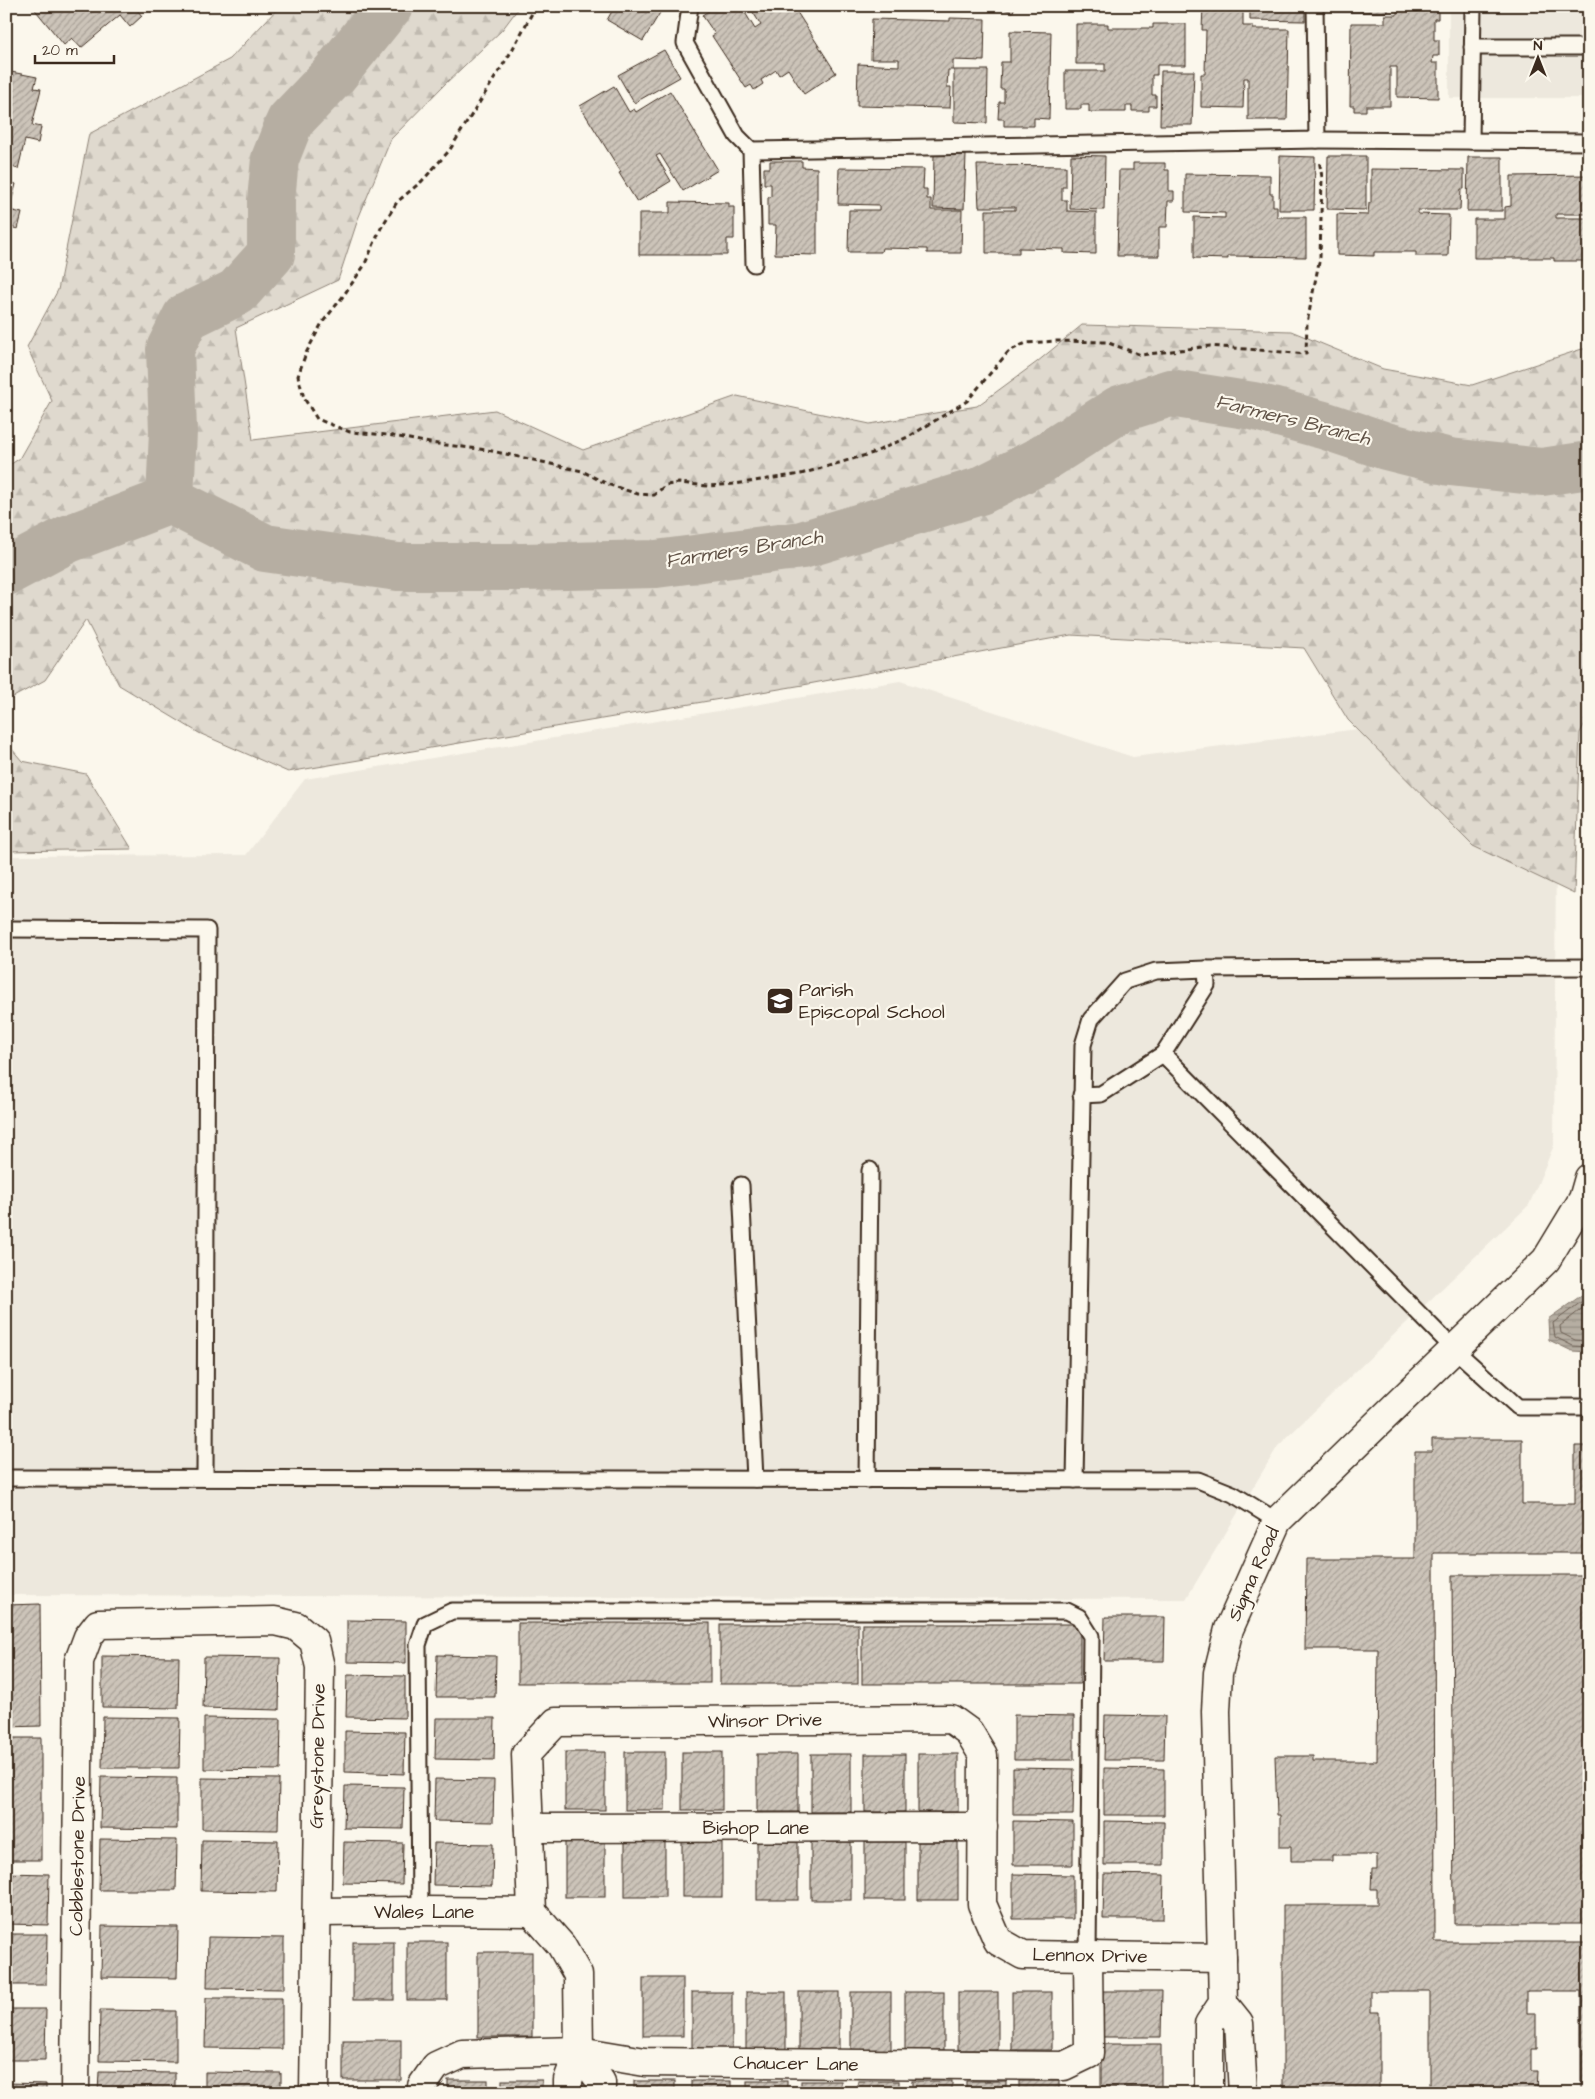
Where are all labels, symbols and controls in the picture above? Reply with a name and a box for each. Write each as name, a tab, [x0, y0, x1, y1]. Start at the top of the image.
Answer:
scale bar	[35, 32, 114, 64]
north arrow	[1512, 32, 1562, 82]
text: N	[1534, 36, 1543, 56]
text: 20 m	[42, 40, 78, 61]
water label: Farmers Branch	[1213, 387, 1374, 453]
water label: Farmers Branch	[664, 523, 826, 575]
place label: Parish Episcopal School	[799, 977, 945, 1026]
school or university icon: Parish Episcopal School	[765, 986, 795, 1016]
street label: Sigma Road	[1221, 1522, 1288, 1626]
street label: Greystone Drive	[303, 1683, 334, 1829]
street label: Winsor Drive	[708, 1707, 822, 1735]
street label: Cobblestone Drive	[63, 1776, 93, 1936]
street label: Bishop Lane	[703, 1815, 809, 1842]
street label: Wales Lane	[374, 1899, 474, 1926]
street label: Lennox Drive	[1032, 1941, 1148, 1971]
street label: Chaucer Lane	[733, 2049, 859, 2079]

